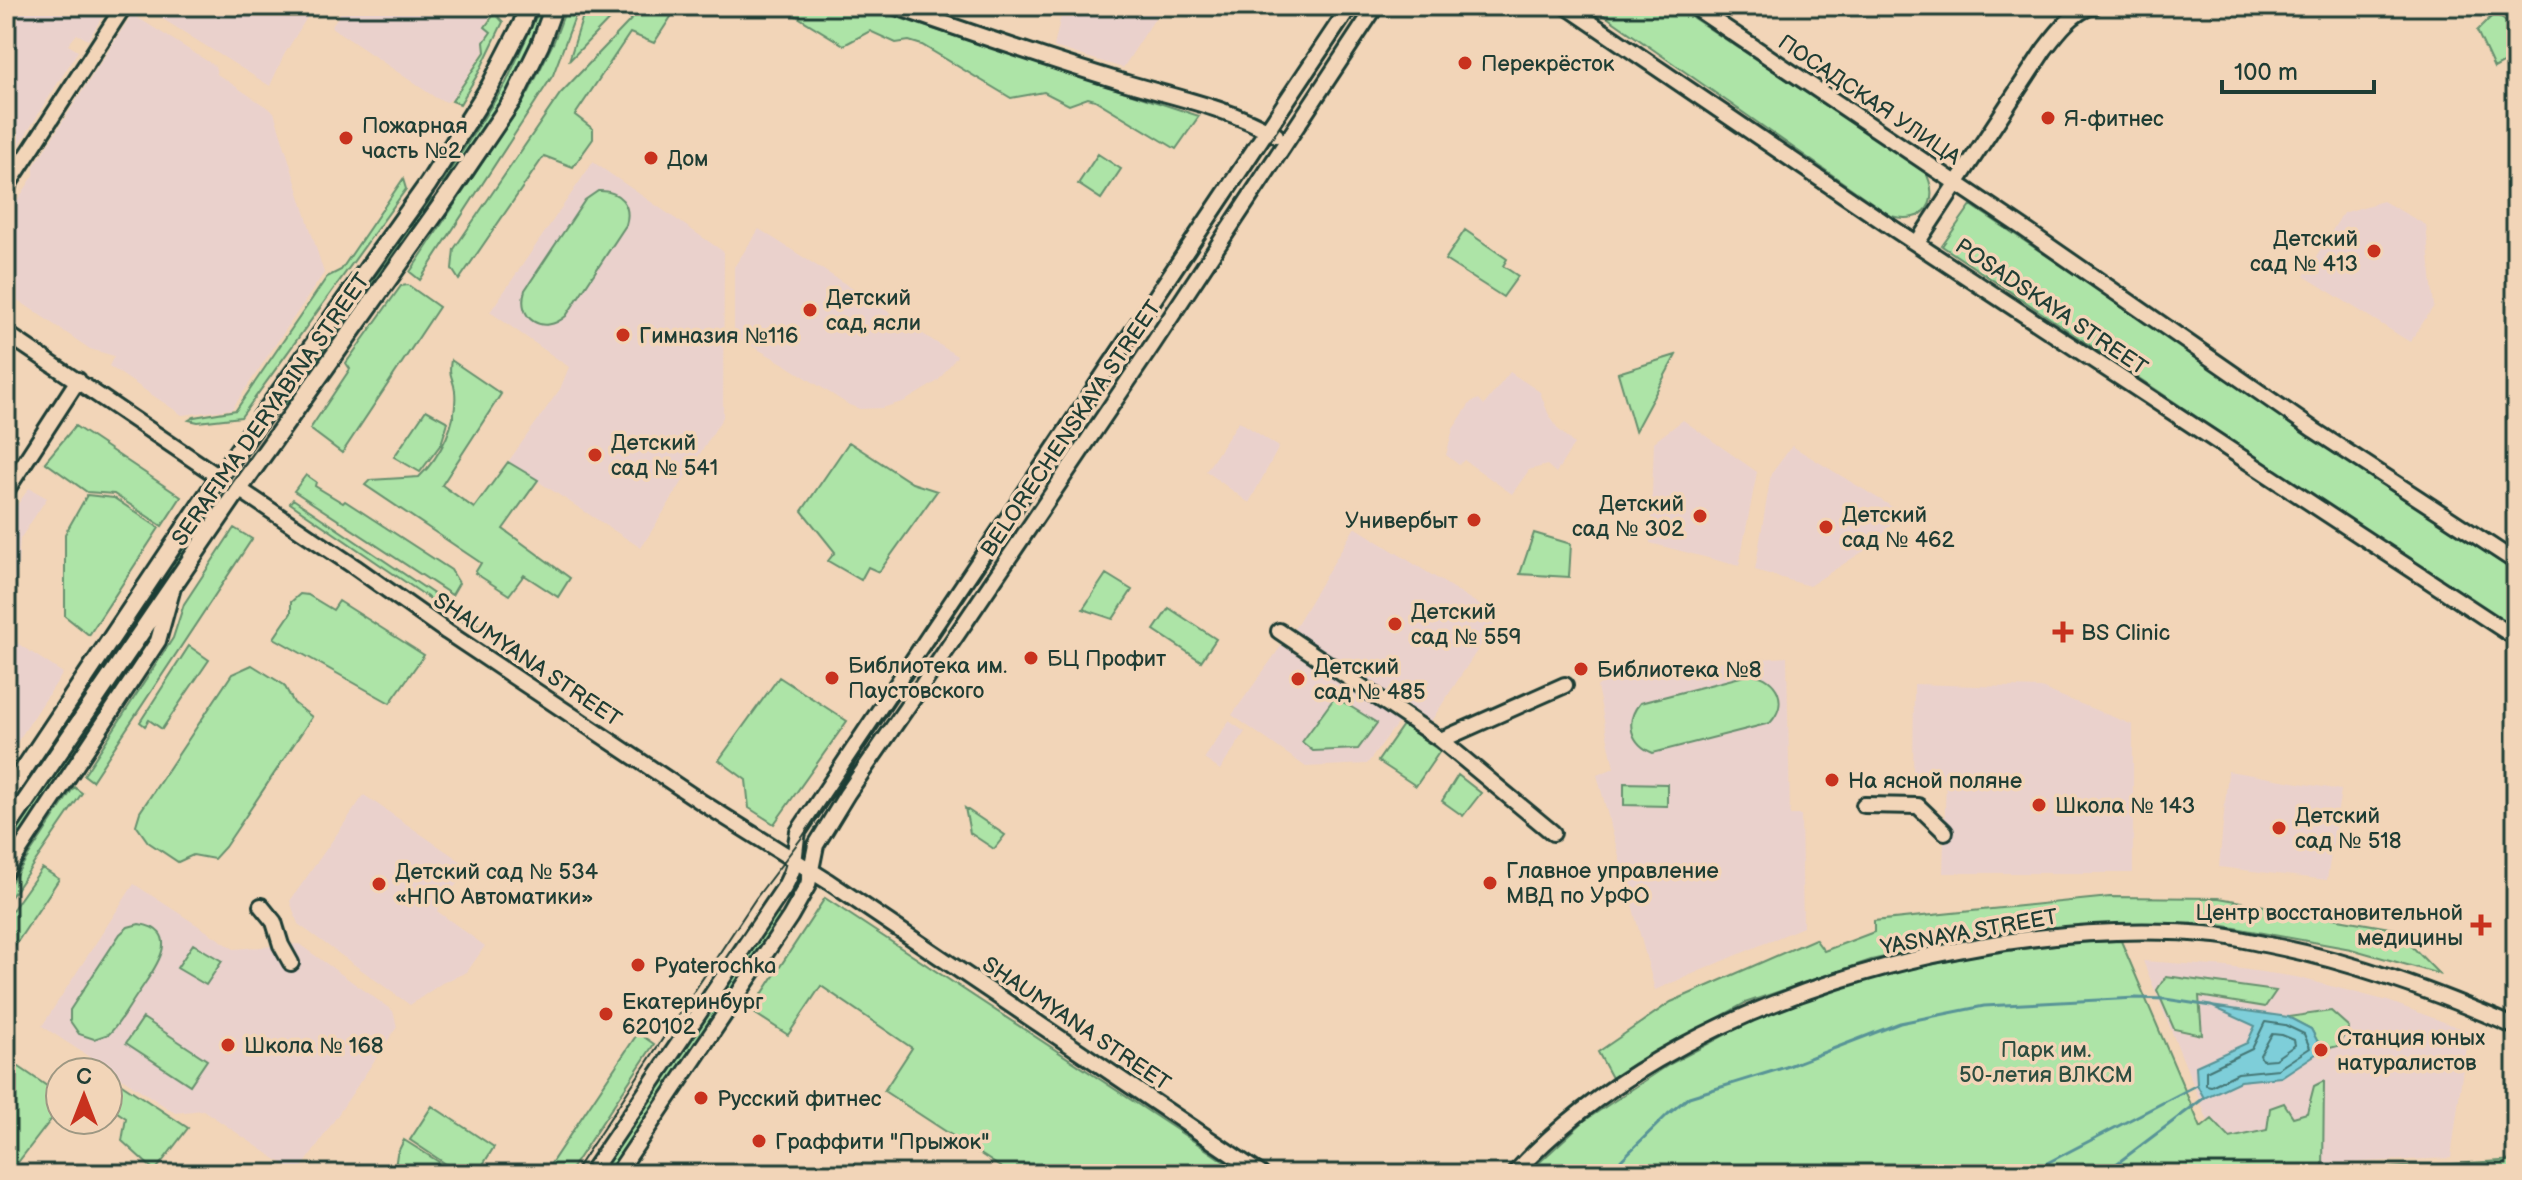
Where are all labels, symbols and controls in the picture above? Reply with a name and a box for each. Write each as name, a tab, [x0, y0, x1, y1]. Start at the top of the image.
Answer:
street label: ПОСАДСКАЯ УЛИЦА	[1773, 29, 1966, 172]
scale bar	[2222, 44, 2374, 94]
place label: Перекрёсток	[1481, 51, 1615, 78]
marker: Перекрёсток	[1456, 54, 1474, 72]
text: 100 m	[2234, 58, 2298, 87]
place label: Я-фитнес	[2064, 106, 2164, 133]
marker: Я-фитнес	[2039, 109, 2057, 127]
place label: Пожарная часть №2	[362, 113, 468, 165]
marker: Пожарная часть №2	[337, 129, 355, 147]
place label: Дом	[667, 146, 709, 173]
marker: Дом	[642, 149, 660, 167]
place label: Детский сад № 413	[2250, 226, 2358, 278]
street label: POSADSKAYA STREET	[1950, 233, 2152, 382]
marker: Детский сад № 413	[2365, 242, 2383, 260]
street label: SERAFIMA DERYABINA STREET	[166, 268, 376, 552]
place label: Детский сад, ясли	[826, 285, 921, 337]
street label: BELORECHENSKAYA STREET	[975, 295, 1167, 562]
marker: Детский сад, ясли	[801, 301, 819, 319]
place label: Гимназия №116	[639, 323, 798, 350]
marker: Гимназия №116	[614, 326, 632, 344]
place label: Детский сад № 541	[611, 430, 718, 482]
marker: Детский сад № 541	[586, 446, 604, 464]
place label: Детский сад № 302	[1572, 491, 1684, 543]
place label: Детский сад № 462	[1842, 502, 1955, 554]
marker: Детский сад № 302	[1691, 507, 1709, 525]
place label: Универбыт	[1345, 508, 1459, 535]
marker: Универбыт	[1465, 511, 1483, 529]
marker: Детский сад № 462	[1817, 518, 1835, 536]
street label: SHAUMYANA STREET	[428, 587, 626, 733]
place label: Детский сад № 559	[1411, 599, 1522, 651]
marker: Детский сад № 559	[1386, 615, 1404, 633]
place label: BS Clinic	[2081, 620, 2170, 647]
marker: BS Clinic	[2052, 621, 2074, 643]
place label: БЦ Профит	[1047, 646, 1167, 673]
marker: БЦ Профит	[1022, 649, 1040, 667]
place label: Библиотека им. Паустовского	[848, 653, 1007, 705]
place label: Детский сад № 485	[1314, 654, 1426, 706]
place label: Библиотека №8	[1597, 657, 1762, 684]
marker: Библиотека №8	[1572, 660, 1590, 678]
marker: Библиотека им. Паустовского	[823, 669, 841, 687]
marker: Детский сад № 485	[1289, 670, 1307, 688]
place label: На ясной поляне	[1848, 768, 2022, 795]
marker: На ясной поляне	[1823, 771, 1841, 789]
place label: Школа № 143	[2055, 793, 2195, 820]
marker: Школа № 143	[2030, 796, 2048, 814]
place label: Детский сад № 518	[2295, 803, 2402, 855]
marker: Детский сад № 518	[2270, 819, 2288, 837]
place label: Главное управление МВД по УрФО	[1506, 858, 1719, 910]
place label: Детский сад № 534 «НПО Автоматики»	[395, 859, 599, 911]
marker: Главное управление МВД по УрФО	[1481, 874, 1499, 892]
marker: Детский сад № 534 «НПО Автоматики»	[370, 875, 388, 893]
place label: Центр восстановительной медицины	[2195, 900, 2463, 952]
street label: YASNAYA STREET	[1878, 904, 2060, 962]
marker: Центр восстановительной медицины	[2470, 914, 2492, 936]
street label: SHAUMYANA STREET	[977, 951, 1175, 1097]
place label: Pyaterochka	[654, 953, 776, 980]
marker: Pyaterochka	[629, 956, 647, 974]
place label: Екатеринбург 620102	[622, 989, 764, 1041]
marker: Екатеринбург 620102	[597, 1005, 615, 1023]
place label: Станция юных натуралистов	[2337, 1025, 2485, 1077]
place label: Школа № 168	[244, 1033, 384, 1060]
marker: Школа № 168	[219, 1036, 237, 1054]
park label: Парк им. 50-летия ВЛКСМ	[1959, 1037, 2133, 1089]
marker: Станция юных натуралистов	[2312, 1041, 2330, 1059]
north arrow	[44, 1056, 124, 1136]
text: С	[76, 1064, 92, 1091]
place label: Русский фитнес	[717, 1086, 882, 1113]
marker: Русский фитнес	[692, 1089, 710, 1107]
place label: Граффити "Прыжок"	[775, 1129, 989, 1156]
marker: Граффити "Прыжок"	[750, 1132, 768, 1150]

